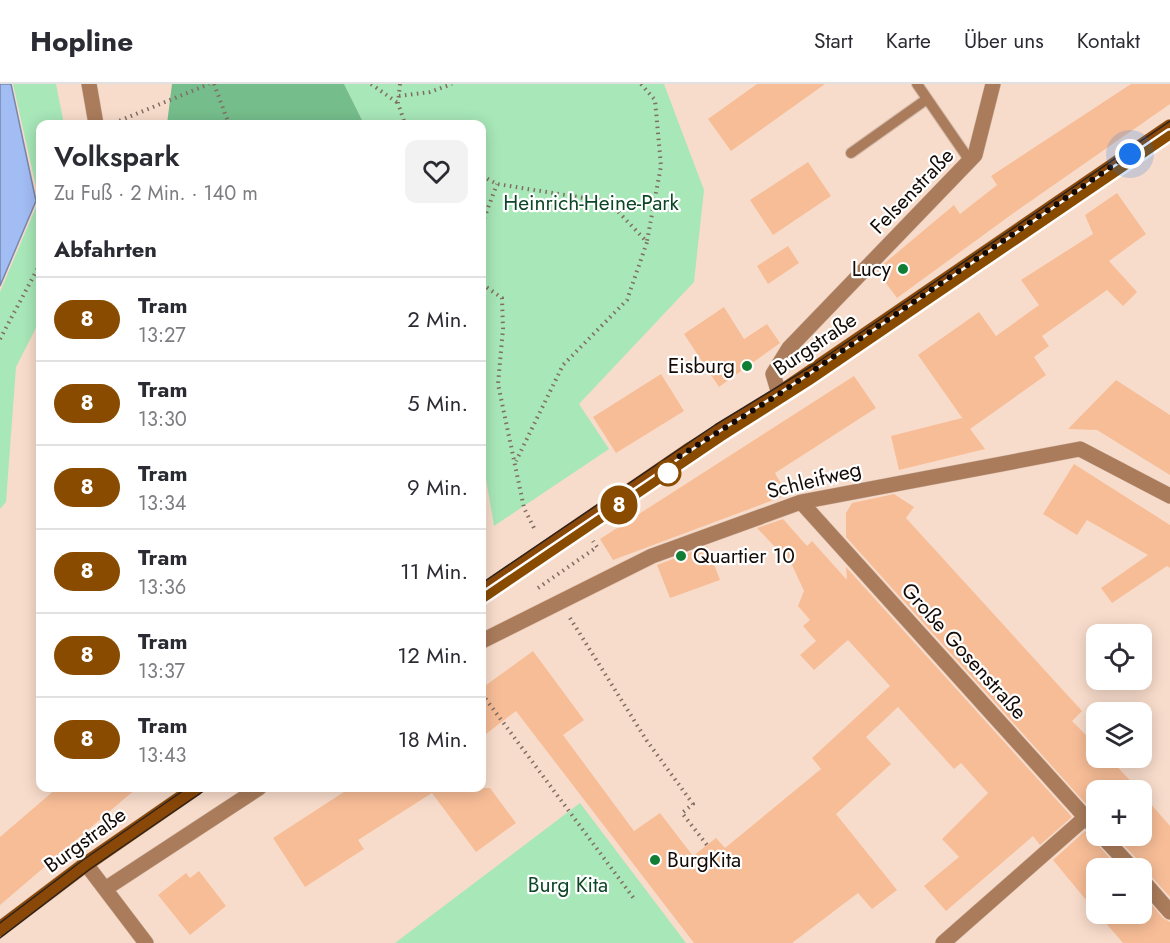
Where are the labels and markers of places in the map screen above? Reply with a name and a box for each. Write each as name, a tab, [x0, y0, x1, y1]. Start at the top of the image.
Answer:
place label: Lucy	[852, 254, 892, 284]
marker: Lucy	[896, 262, 910, 276]
place label: Eisburg	[668, 351, 735, 381]
marker: Eisburg	[740, 359, 754, 373]
unlabelled marker	[655, 460, 681, 486]
place label: Quartier 10	[693, 541, 795, 571]
marker: Quartier 10	[674, 549, 688, 563]
place label: BurgKita	[667, 845, 741, 875]
marker: BurgKita	[648, 853, 662, 867]

